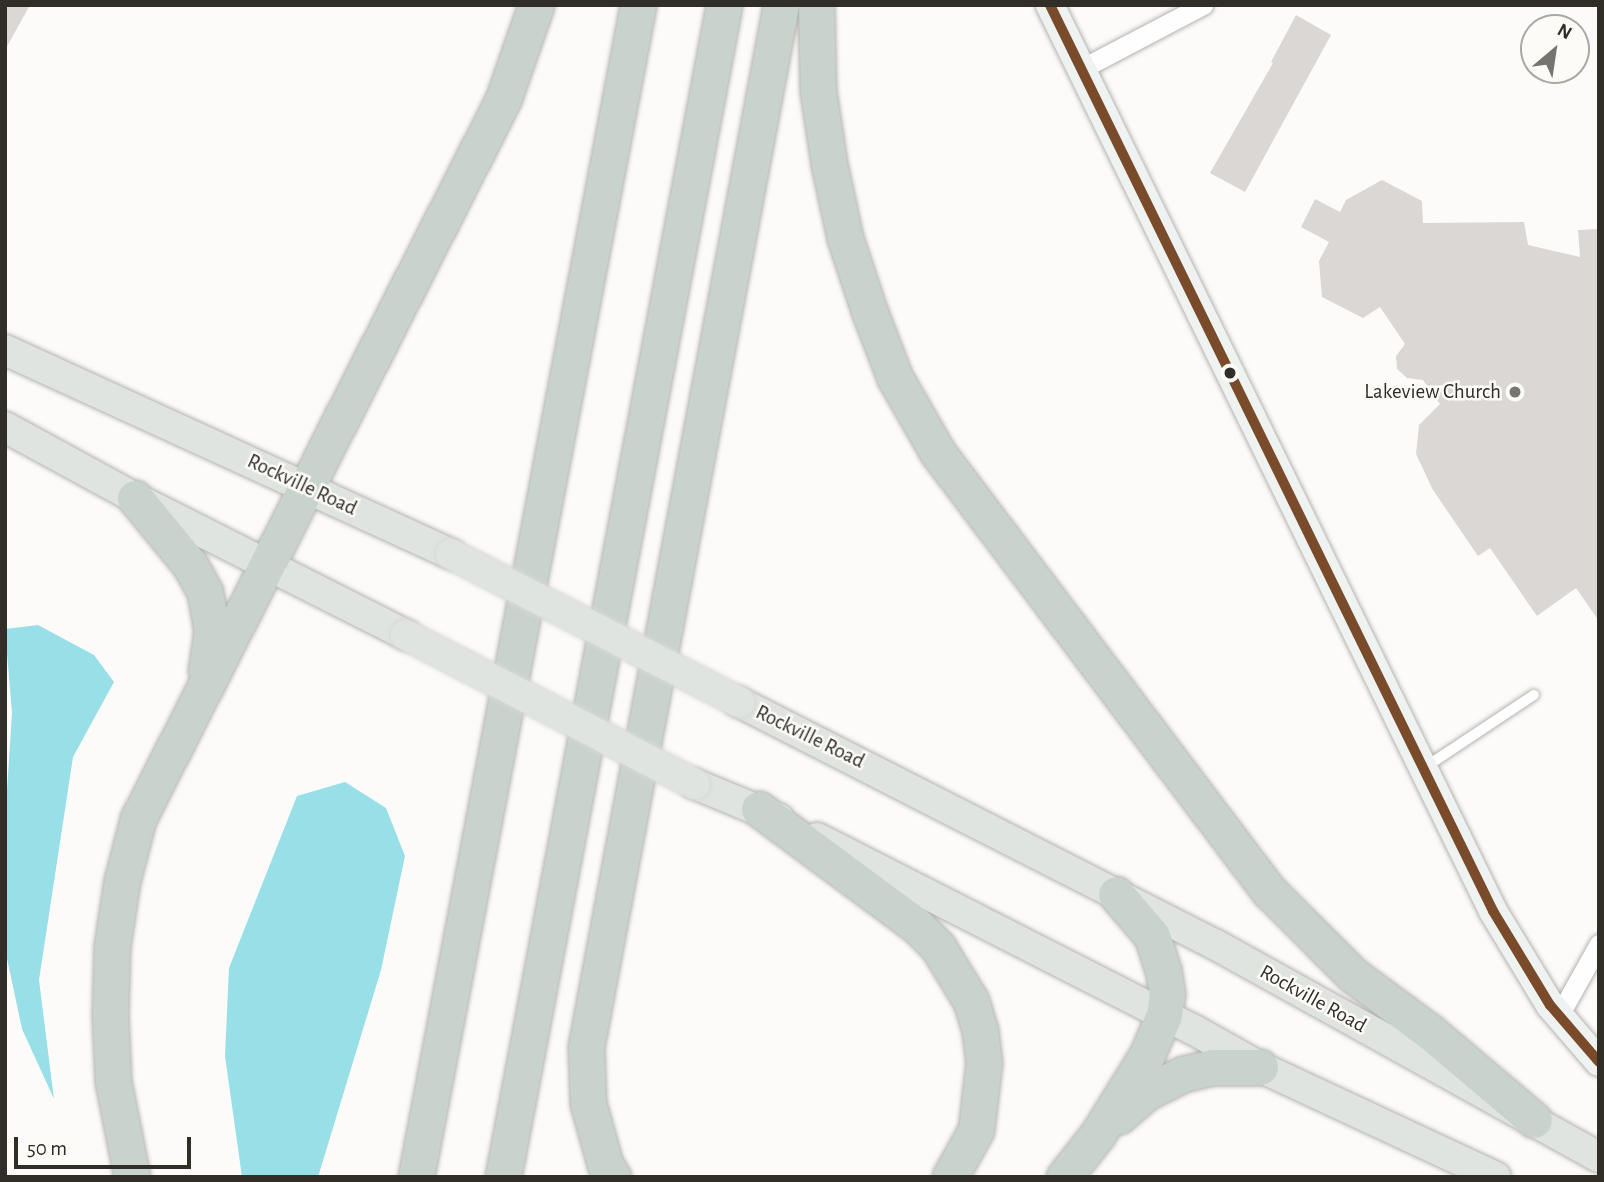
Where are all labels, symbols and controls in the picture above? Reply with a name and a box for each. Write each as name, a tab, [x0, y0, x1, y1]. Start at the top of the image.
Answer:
north arrow	[1520, 14, 1590, 84]
text: N	[1554, 20, 1575, 43]
unlabelled marker	[1223, 366, 1237, 380]
place label: Lakeview Church	[1364, 379, 1501, 405]
marker: Lakeview Church	[1507, 384, 1523, 400]
street label: Rockville Road	[243, 449, 361, 521]
street label: Rockville Road	[751, 700, 869, 774]
street label: Rockville Road	[1255, 959, 1371, 1039]
scale bar	[18, 1122, 194, 1166]
text: 50 m	[27, 1138, 67, 1159]

